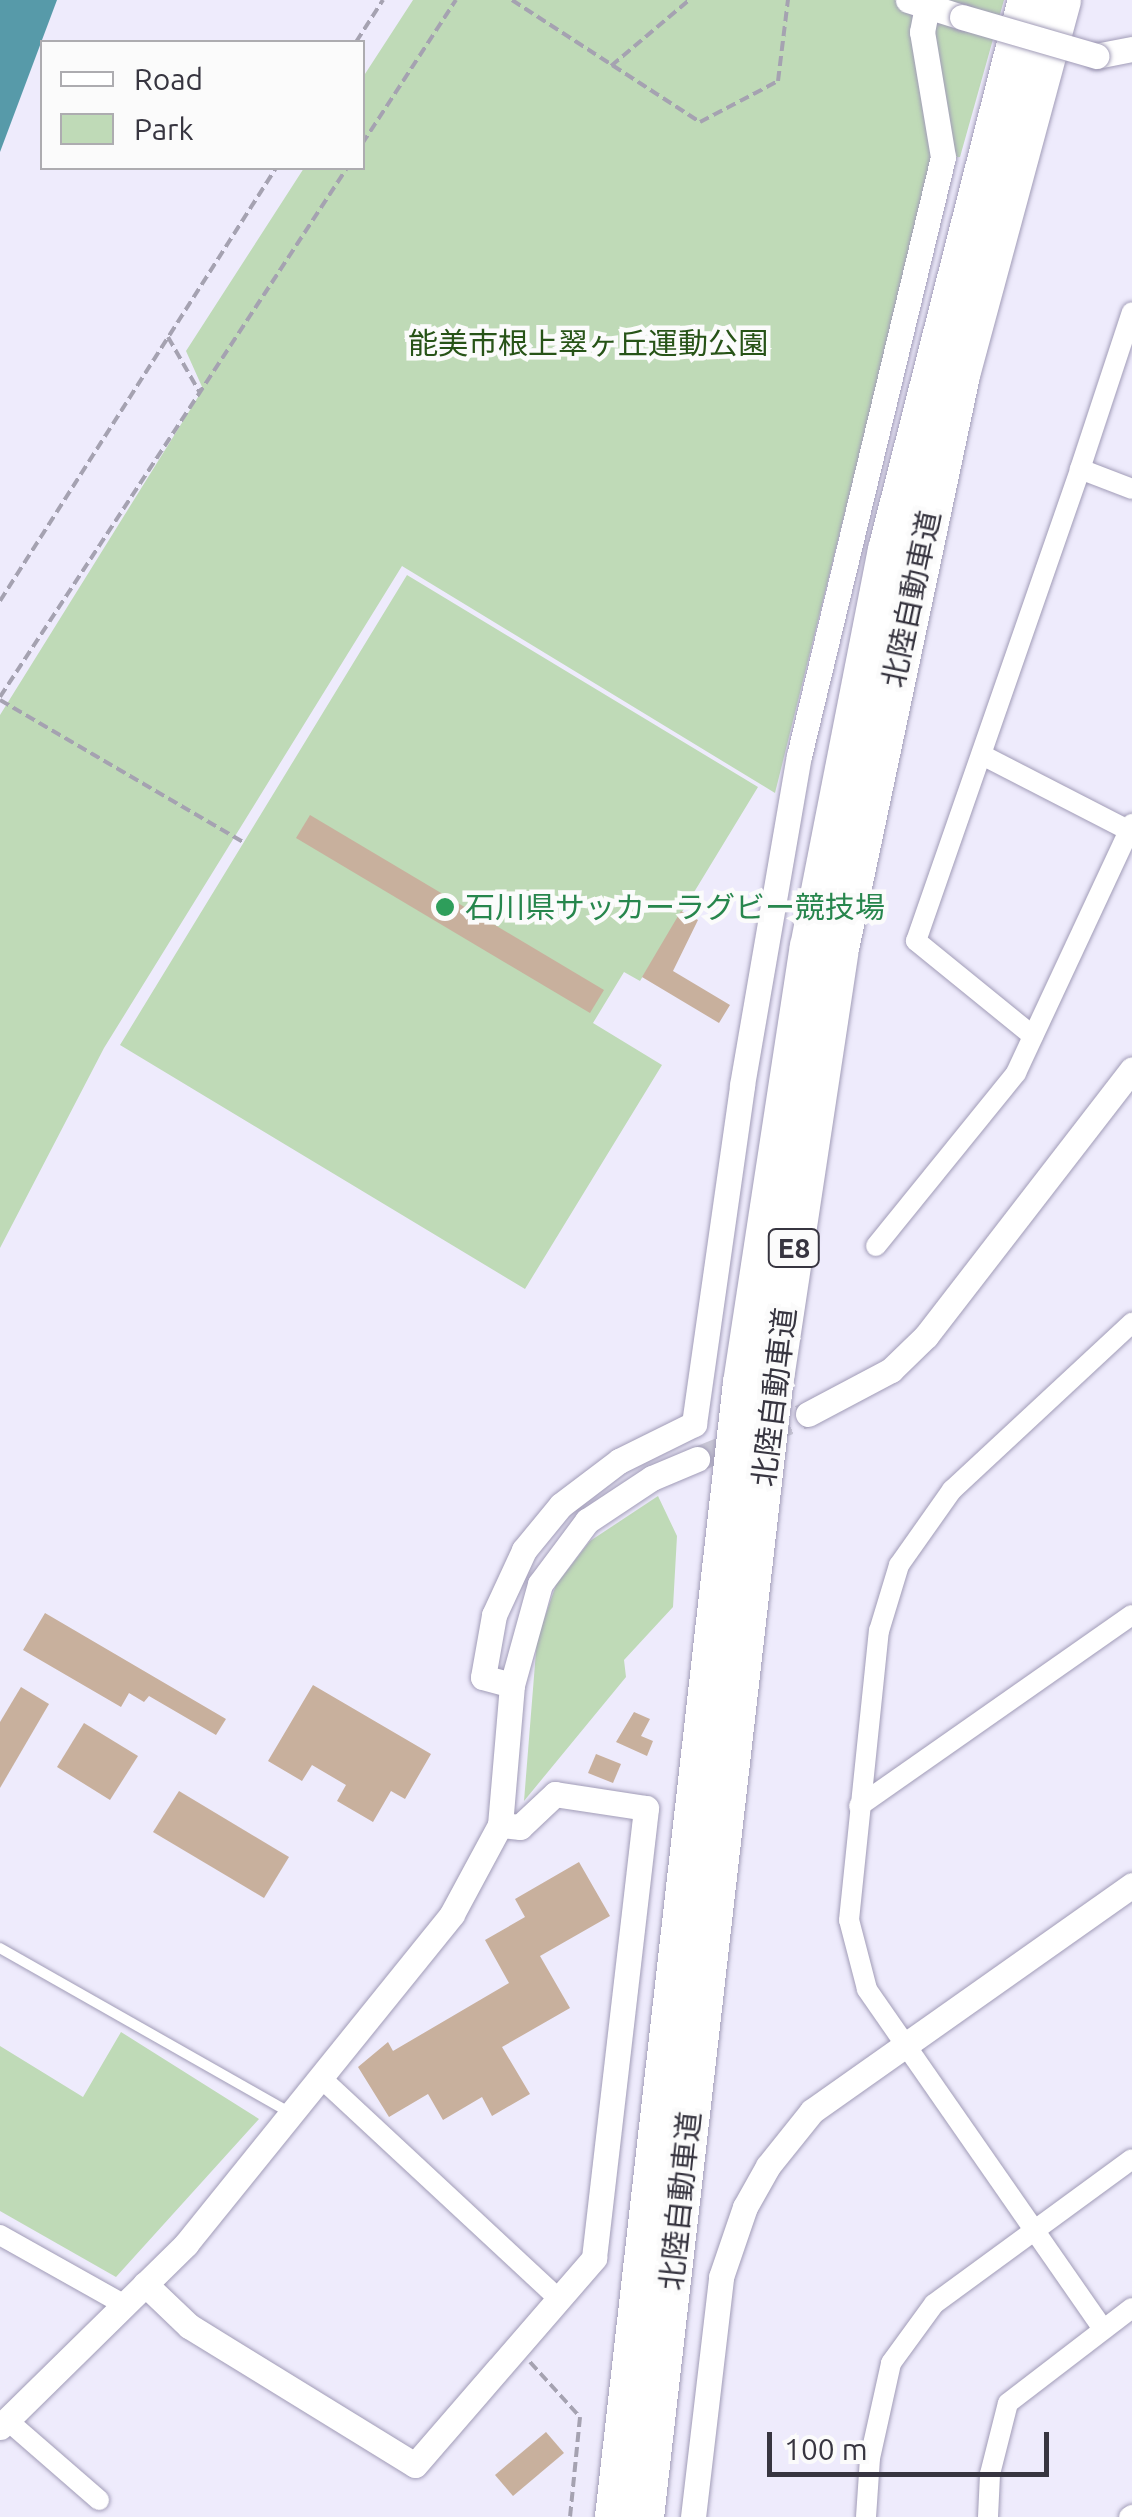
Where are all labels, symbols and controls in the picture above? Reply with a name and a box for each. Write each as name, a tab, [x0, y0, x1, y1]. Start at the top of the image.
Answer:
legend	[40, 40, 365, 170]
text: Road	[134, 62, 203, 96]
text: Park	[134, 112, 194, 146]
park label: 能美市根上翠ヶ丘運動公園	[408, 325, 768, 361]
street label: 北陸自動車道	[875, 507, 947, 691]
place label: 石川県サッカーラグビー競技場	[465, 889, 885, 925]
marker: 石川県サッカーラグビー競技場	[434, 896, 456, 918]
road number: E8	[766, 1225, 822, 1271]
street label: 北陸自動車道	[745, 1305, 803, 1489]
street label: 北陸自動車道	[653, 2110, 707, 2292]
scale bar	[772, 2412, 1054, 2474]
text: 100 m	[784, 2432, 868, 2466]

